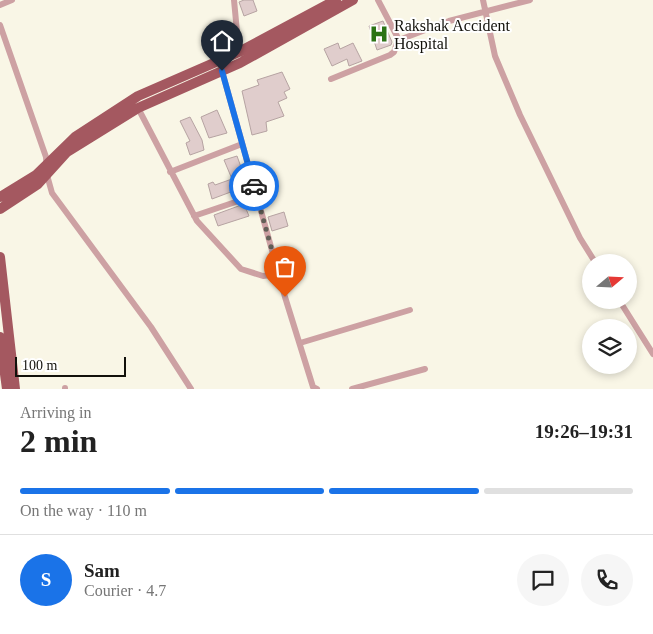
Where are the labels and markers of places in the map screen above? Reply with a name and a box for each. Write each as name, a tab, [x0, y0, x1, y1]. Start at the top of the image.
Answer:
place label: Rakshak Accident Hospital	[394, 17, 511, 53]
pin	[201, 20, 243, 71]
hospital icon: Rakshak Accident Hospital	[368, 23, 390, 45]
pin	[264, 246, 306, 297]

